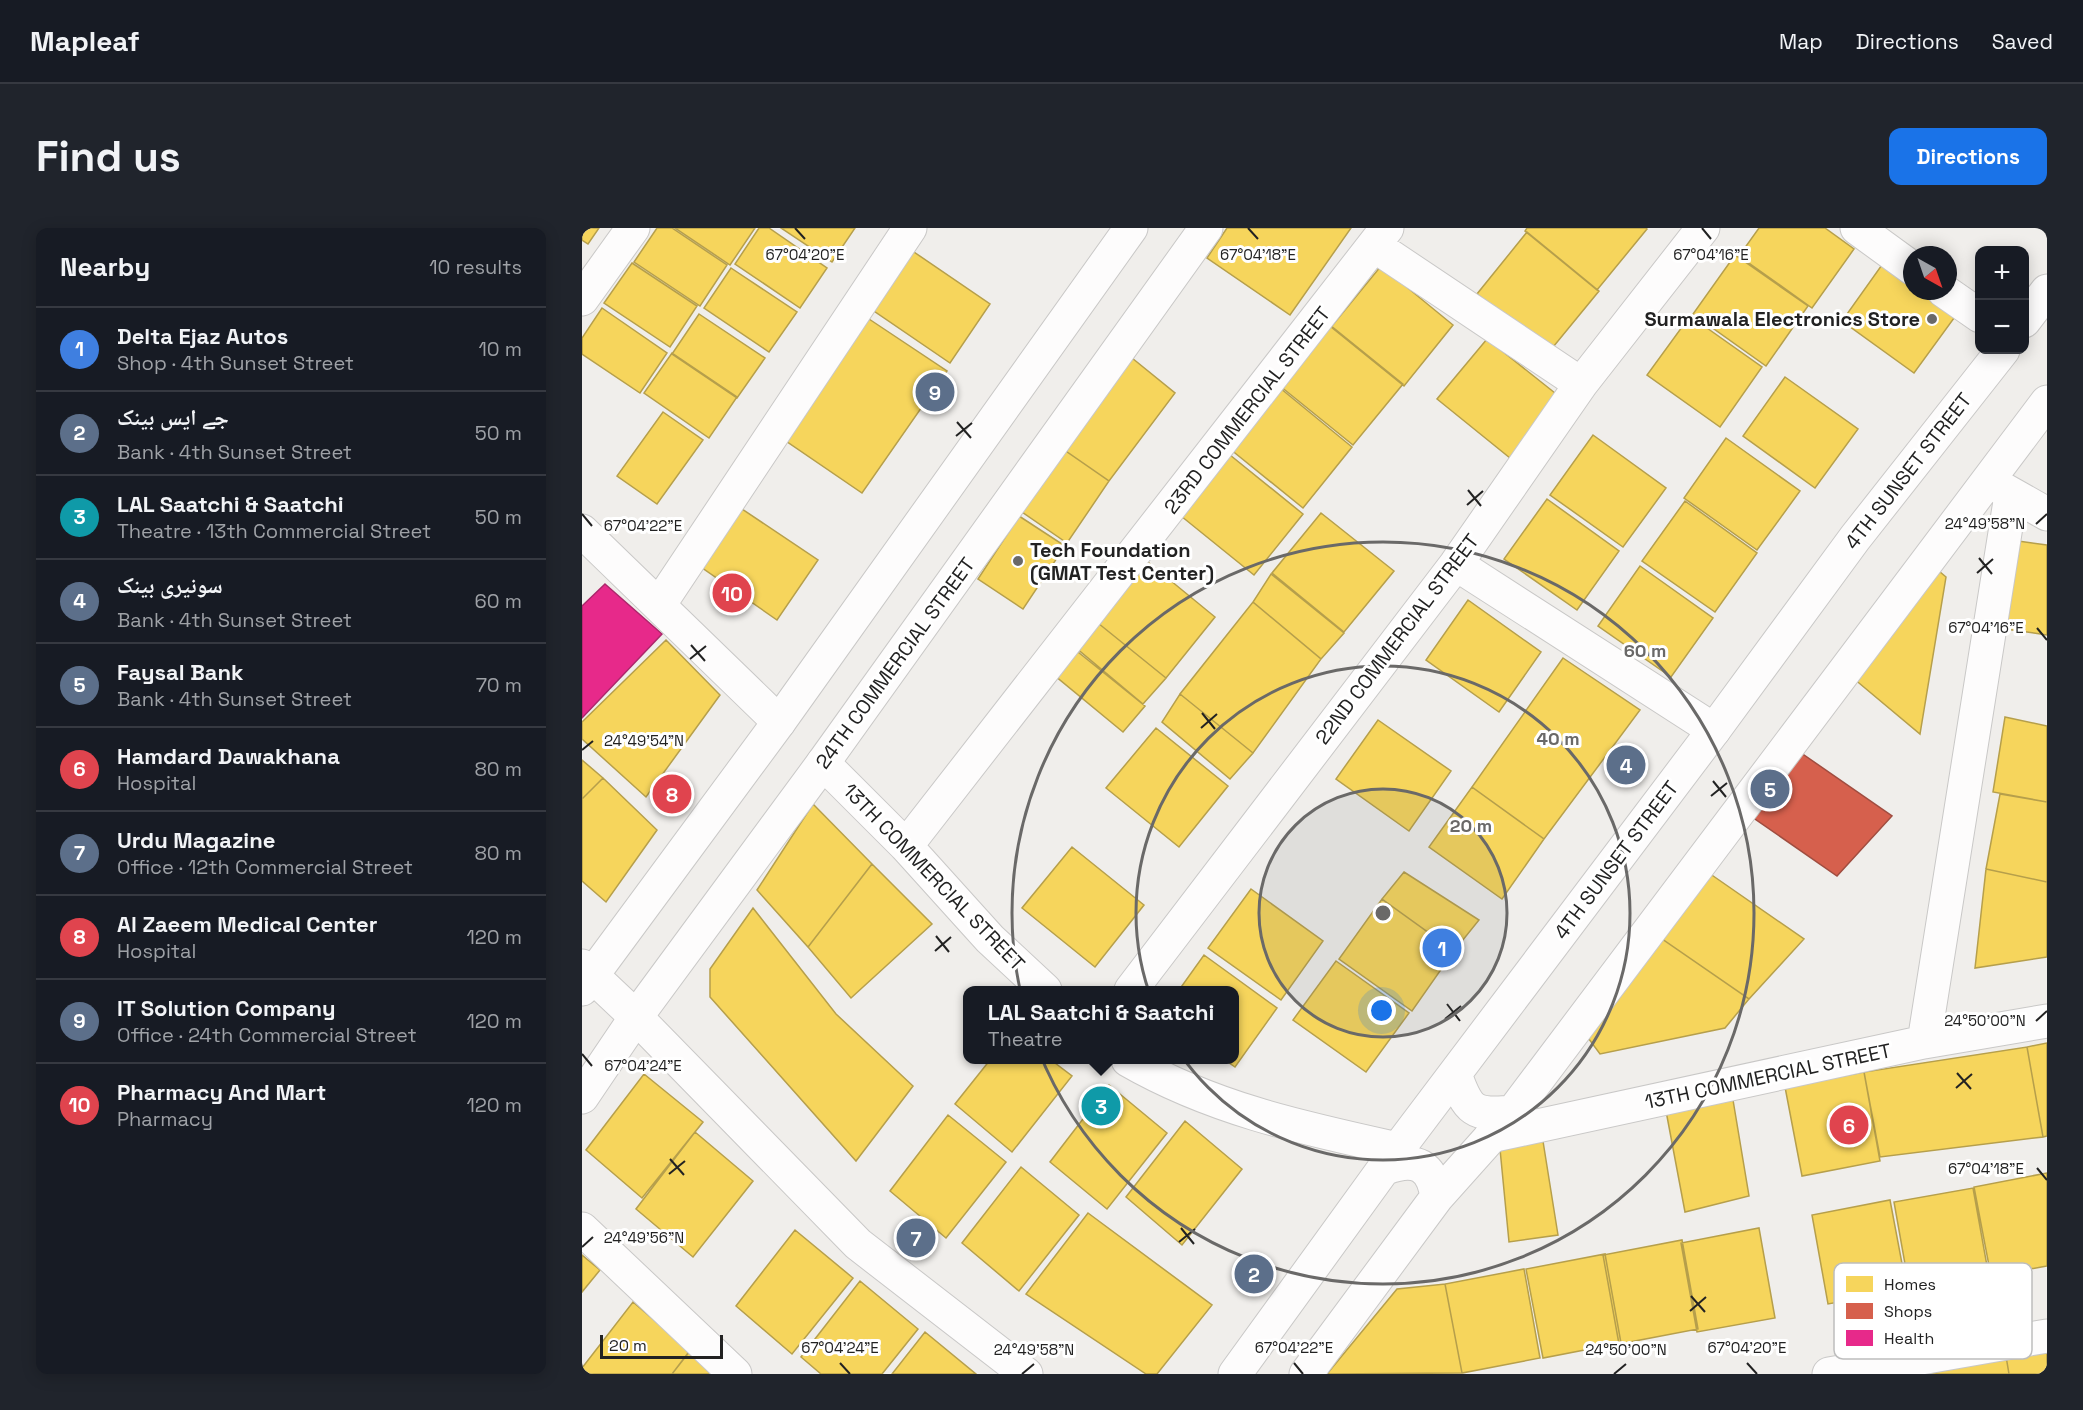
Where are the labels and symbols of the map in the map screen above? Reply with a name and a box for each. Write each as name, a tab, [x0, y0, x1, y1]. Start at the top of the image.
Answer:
text: 67°04'20"E	[766, 245, 844, 264]
text: 67°04'18"E	[1220, 245, 1296, 264]
text: 67°04'16"E	[1673, 245, 1749, 264]
north arrow	[1903, 246, 1957, 300]
street label: 23RD COMMERCIAL STREET	[1158, 301, 1336, 519]
place label: Surmawala Electronics Store	[1644, 306, 1920, 332]
marker: Surmawala Electronics Store	[1925, 312, 1939, 326]
pin: 9	[916, 370, 954, 414]
street label: 4TH SUNSET STREET	[1839, 387, 1977, 554]
text: 24°49'58"N	[1945, 514, 2025, 533]
text: 67°04'22"E	[604, 516, 682, 535]
street label: 22ND COMMERCIAL STREET	[1309, 528, 1485, 749]
place label: Tech Foundation (GMAT Test Center)	[1030, 537, 1214, 586]
street label: 24TH COMMERCIAL STREET	[810, 552, 981, 774]
marker: Tech Foundation (GMAT Test Center)	[1011, 554, 1025, 568]
pin: 10	[712, 570, 752, 616]
text: 67°04'16"E	[1948, 618, 2024, 637]
text: 60 m	[1624, 639, 1666, 662]
text: 40 m	[1536, 727, 1580, 750]
text: 24°49'54"N	[604, 731, 684, 750]
pin: 4	[1606, 742, 1646, 788]
pin: 5	[1750, 766, 1790, 812]
pin: 8	[652, 772, 692, 816]
street label: 4TH SUNSET STREET	[1548, 775, 1684, 944]
street label: 13TH COMMERCIAL STREET	[837, 778, 1031, 977]
text: 20 m	[1450, 814, 1492, 837]
centre of rings	[1373, 903, 1393, 923]
pin: 1	[1422, 926, 1462, 970]
your location	[1367, 996, 1396, 1025]
text: 24°50'00"N	[1944, 1011, 2026, 1030]
street label: 13TH COMMERCIAL STREET	[1642, 1037, 1894, 1115]
text: 67°04'24"E	[604, 1056, 682, 1075]
pin: 3	[1082, 1084, 1120, 1128]
pin: 6	[1830, 1102, 1868, 1148]
text: 67°04'18"E	[1948, 1159, 2024, 1178]
pin: 7	[896, 1216, 936, 1260]
text: 24°49'56"N	[604, 1228, 684, 1247]
pin: 2	[1234, 1252, 1274, 1296]
legend	[1834, 1263, 2032, 1359]
text: Homes	[1884, 1274, 1936, 1295]
text: Shops	[1884, 1301, 1932, 1322]
text: Health	[1884, 1328, 1934, 1349]
scale bar	[600, 1332, 723, 1360]
text: 67°04'24"E	[801, 1338, 879, 1357]
text: 67°04'22"E	[1255, 1338, 1333, 1357]
text: 67°04'20"E	[1708, 1338, 1786, 1357]
text: 24°49'58"N	[994, 1340, 1074, 1359]
text: 24°50'00"N	[1585, 1340, 1667, 1359]

